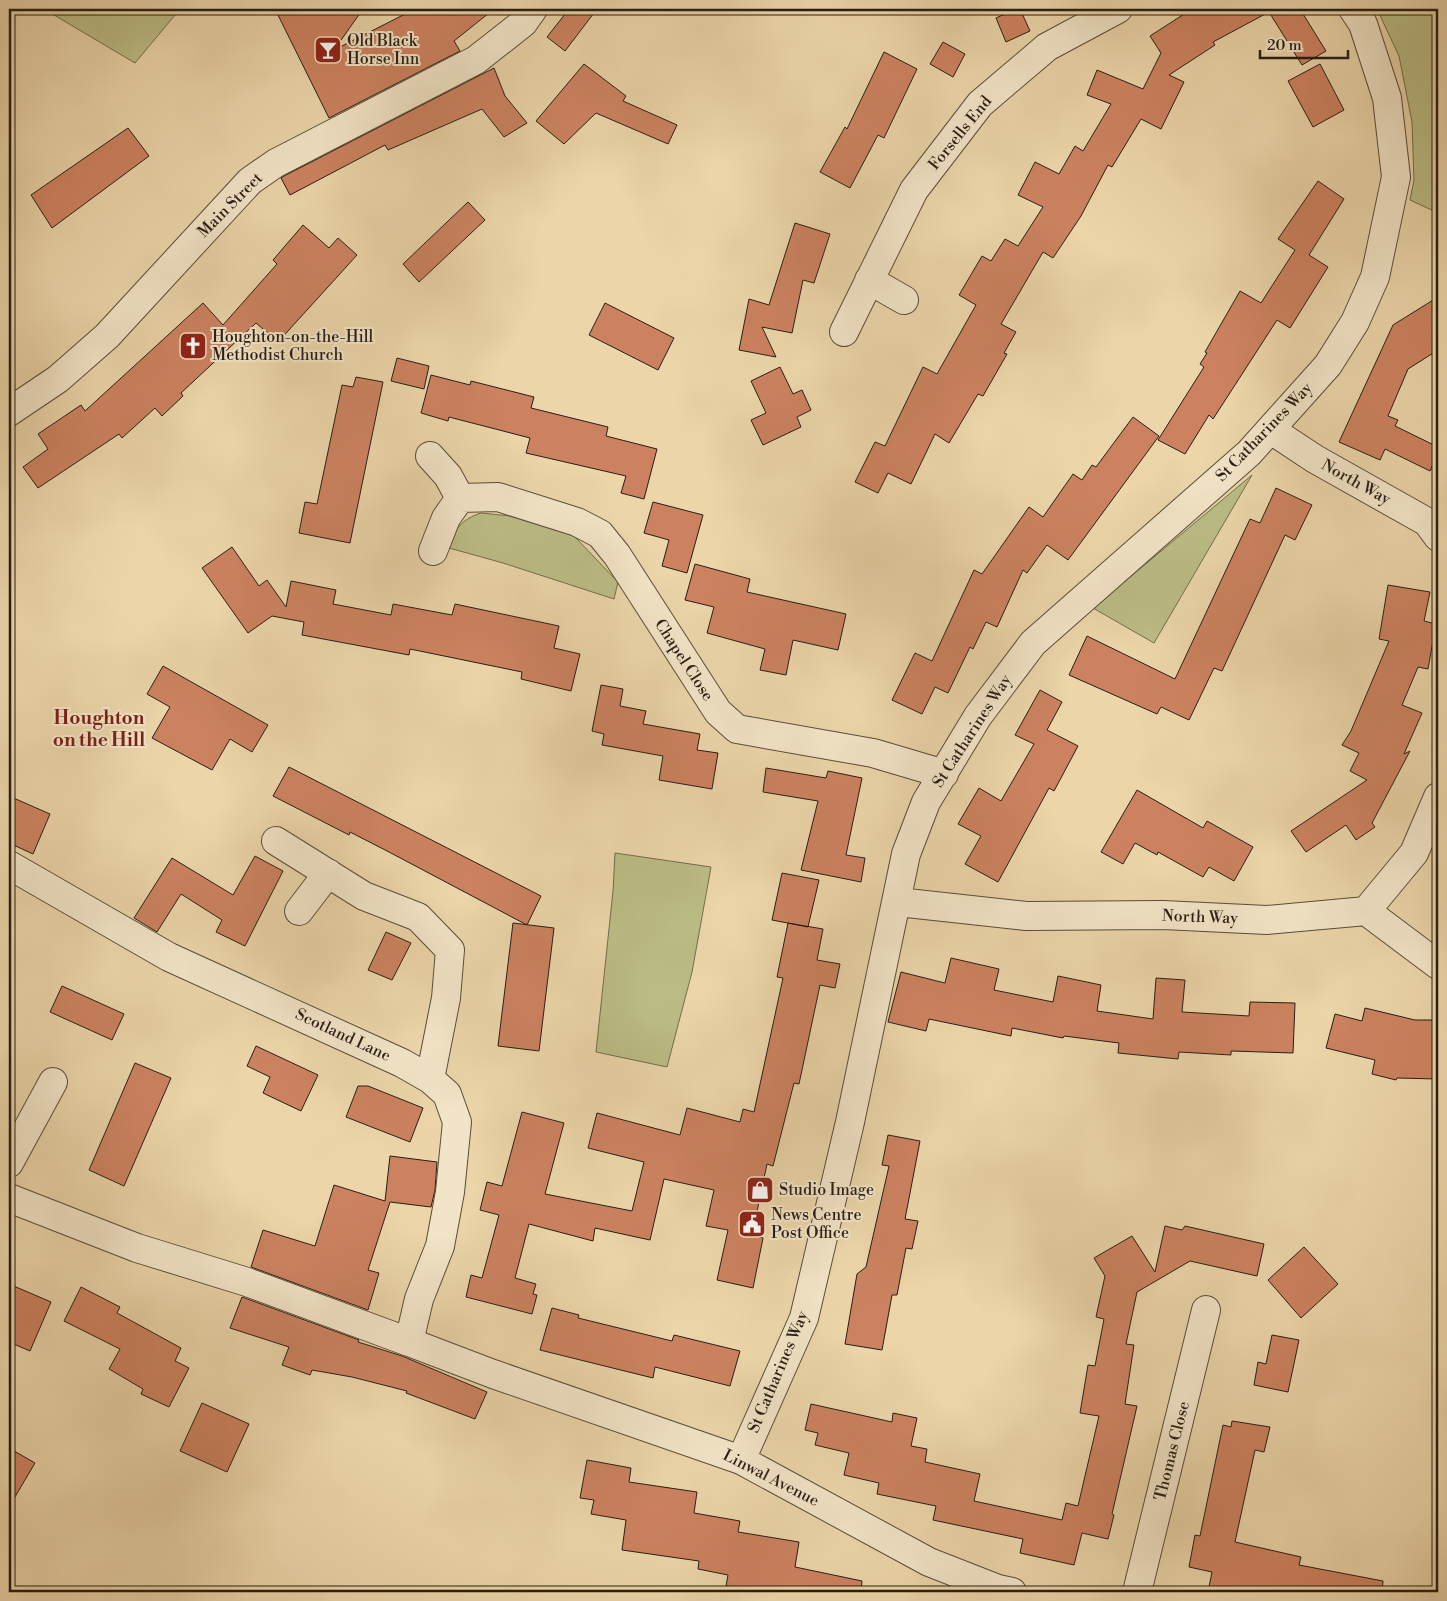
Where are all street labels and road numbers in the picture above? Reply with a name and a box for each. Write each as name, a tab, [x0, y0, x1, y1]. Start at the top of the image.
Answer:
street label: Forsells End	[924, 92, 996, 174]
street label: Main Street	[193, 168, 267, 242]
street label: St Catharines Way	[1212, 378, 1317, 486]
street label: North Way	[1318, 455, 1394, 509]
street label: Chapel Close	[650, 615, 718, 705]
street label: St Catharines Way	[928, 671, 1016, 791]
street label: North Way	[1162, 906, 1239, 928]
street label: Scotland Lane	[292, 1004, 394, 1066]
street label: St Catharines Way	[743, 1308, 813, 1436]
street label: Thomas Close	[1150, 1399, 1194, 1503]
street label: Linwal Avenue	[720, 1445, 822, 1511]

